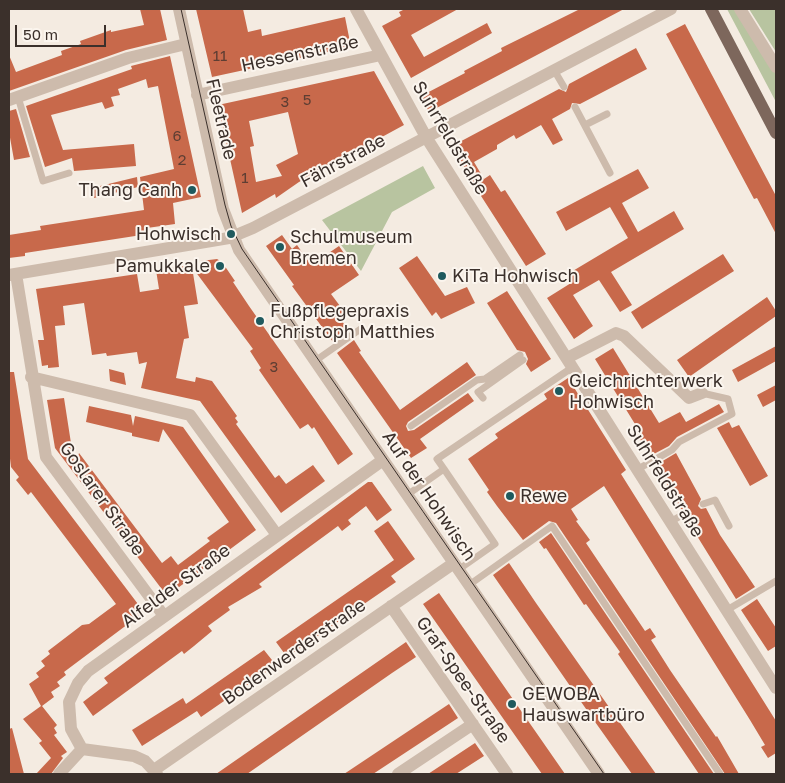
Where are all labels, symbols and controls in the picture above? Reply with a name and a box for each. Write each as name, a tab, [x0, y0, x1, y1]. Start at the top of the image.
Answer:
scale bar	[18, 15, 109, 47]
text: 50 m	[23, 25, 58, 43]
street label: Hessenstraße	[239, 31, 361, 77]
house number: 11	[213, 47, 227, 65]
street label: Fleetrade	[201, 76, 241, 162]
street label: Suhrfeldstraße	[408, 77, 492, 199]
house number: 5	[303, 91, 311, 109]
house number: 3	[281, 93, 289, 111]
house number: 6	[172, 127, 182, 145]
street label: Fährstraße	[297, 130, 389, 192]
house number: 2	[178, 151, 186, 169]
house number: 1	[241, 169, 249, 187]
place label: Thang Canh	[78, 179, 182, 201]
marker: Thang Canh	[186, 184, 198, 196]
place label: Hohwisch	[136, 223, 221, 245]
place label: Schulmuseum Bremen	[290, 226, 413, 268]
marker: Hohwisch	[225, 228, 237, 240]
marker: Schulmuseum Bremen	[274, 241, 286, 253]
place label: Pamukkale	[115, 255, 210, 277]
marker: Pamukkale	[214, 260, 226, 272]
place label: KiTa Hohwisch	[452, 265, 579, 287]
marker: KiTa Hohwisch	[436, 270, 448, 282]
place label: Fußpflegepraxis Christoph Matthies	[270, 300, 435, 342]
marker: Fußpflegepraxis Christoph Matthies	[254, 315, 266, 327]
house number: 3	[270, 358, 278, 376]
place label: Gleichrichterwerk Hohwisch	[569, 370, 723, 412]
marker: Gleichrichterwerk Hohwisch	[553, 385, 565, 397]
street label: Suhrfeldstraße	[622, 421, 708, 541]
street label: Auf der Hohwisch	[378, 427, 480, 565]
street label: Goslarer Straße	[55, 438, 149, 560]
place label: Rewe	[520, 485, 567, 507]
marker: Rewe	[504, 490, 516, 502]
street label: Alfelder Straße	[118, 539, 234, 633]
street label: Bodenwerderstraße	[218, 594, 370, 710]
street label: Graf-Spee-Straße	[411, 613, 515, 747]
place label: GEWOBA Hauswartbüro	[522, 683, 645, 726]
marker: GEWOBA Hauswartbüro	[506, 698, 518, 710]

